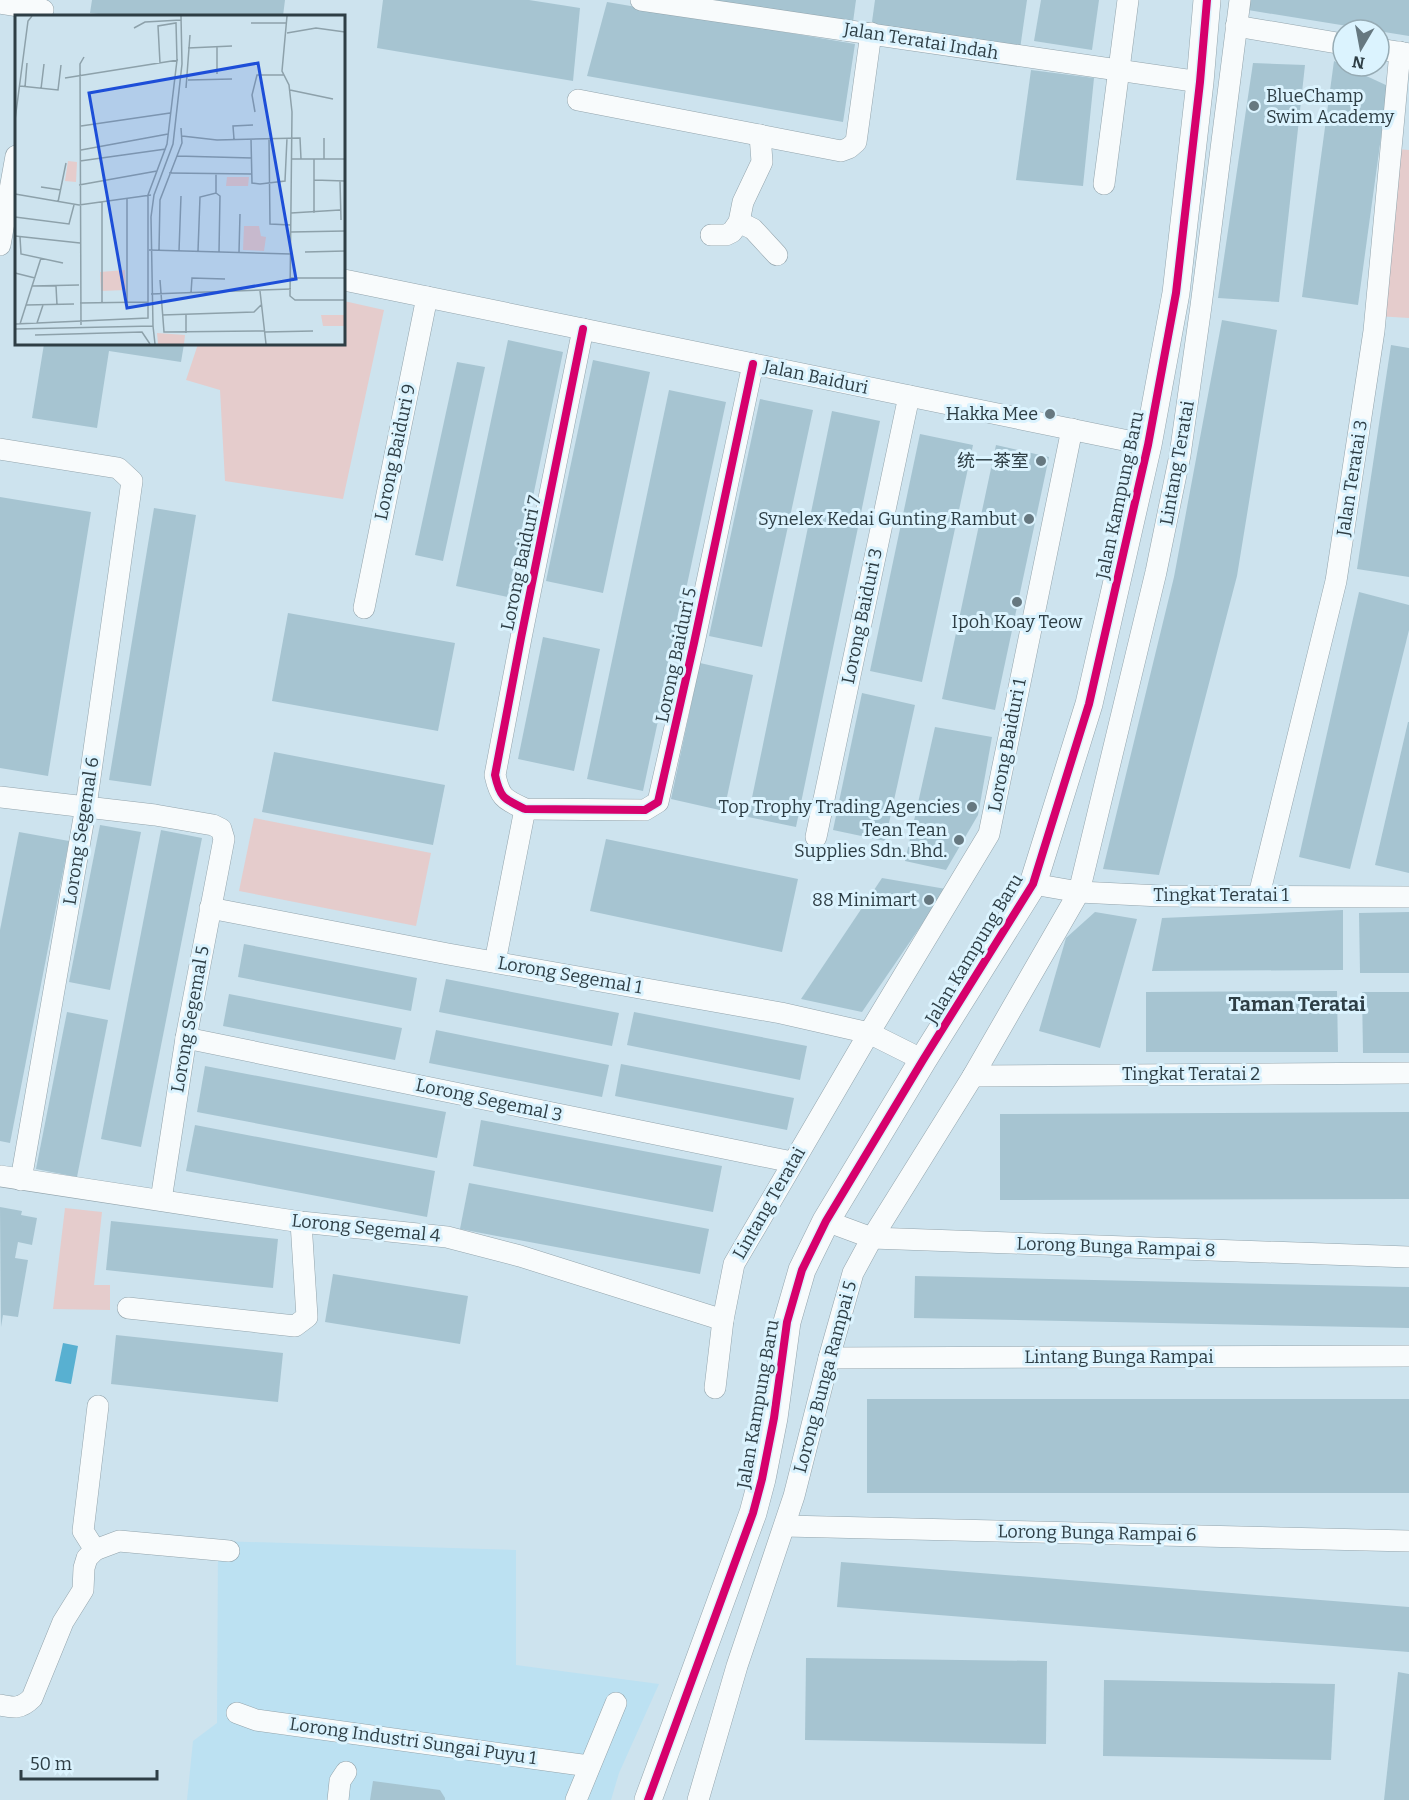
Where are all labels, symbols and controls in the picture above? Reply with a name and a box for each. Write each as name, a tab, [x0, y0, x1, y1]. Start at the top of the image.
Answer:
inset map	[15, 15, 345, 345]
street label: Jalan Teratai Indah	[841, 18, 1000, 64]
north arrow	[1331, 18, 1391, 78]
text: N	[1351, 52, 1366, 73]
place label: BlueChamp Swim Academy	[1266, 85, 1395, 128]
marker: BlueChamp Swim Academy	[1247, 99, 1261, 113]
street label: Jalan Baiduri	[761, 355, 870, 399]
street label: Lorong Baiduri 9	[370, 382, 420, 522]
street label: Lintang Teratai	[1155, 399, 1199, 527]
place label: Hakka Mee	[946, 403, 1038, 425]
marker: Hakka Mee	[1043, 407, 1057, 421]
street label: Jalan Kampung Baru	[1091, 409, 1149, 582]
street label: Jalan Teratai 3	[1332, 418, 1372, 539]
place label: 统一茶室	[957, 450, 1029, 472]
marker: 统一茶室	[1034, 454, 1048, 468]
street label: Lorong Baiduri 7	[496, 494, 546, 632]
place label: Synelex Kedai Gunting Rambut	[758, 508, 1017, 530]
marker: Synelex Kedai Gunting Rambut	[1022, 512, 1036, 526]
street label: Lorong Baiduri 3	[837, 546, 887, 686]
street label: Lorong Baiduri 5	[651, 585, 701, 725]
marker: Ipoh Koay Teow	[1010, 595, 1024, 609]
place label: Ipoh Koay Teow	[952, 611, 1083, 633]
street label: Lorong Baiduri 1	[983, 676, 1031, 813]
street label: Lorong Segemal 6	[58, 755, 104, 907]
place label: Top Trophy Trading Agencies	[719, 796, 960, 818]
marker: Top Trophy Trading Agencies	[965, 800, 979, 814]
place label: Tean Tean Supplies Sdn. Bhd.	[794, 819, 948, 862]
marker: Tean Tean Supplies Sdn. Bhd.	[952, 833, 966, 847]
street label: Jalan Kampung Baru	[920, 870, 1028, 1029]
street label: Tingkat Teratai 1	[1153, 884, 1289, 906]
place label: 88 Minimart	[812, 889, 917, 911]
marker: 88 Minimart	[922, 893, 936, 907]
street label: Lorong Segemal 5	[166, 944, 214, 1094]
street label: Lorong Segemal 1	[496, 951, 645, 999]
district label: Taman Teratai	[1228, 992, 1366, 1016]
street label: Tingkat Teratai 2	[1122, 1063, 1260, 1085]
street label: Lorong Segemal 3	[414, 1074, 564, 1126]
street label: Lintang Teratai	[728, 1143, 810, 1263]
street label: Lorong Segemal 4	[291, 1209, 442, 1247]
street label: Lorong Bunga Rampai 8	[1016, 1233, 1216, 1261]
street label: Lorong Bunga Rampai 5	[789, 1279, 861, 1475]
street label: Jalan Kampung Baru	[732, 1318, 784, 1491]
street label: Lintang Bunga Rampai	[1024, 1346, 1214, 1368]
street label: Lorong Bunga Rampai 6	[997, 1520, 1197, 1546]
street label: Lorong Industri Sungai Puyu 1	[288, 1713, 539, 1769]
scale bar	[21, 1743, 158, 1781]
text: 50 m	[30, 1753, 72, 1775]

